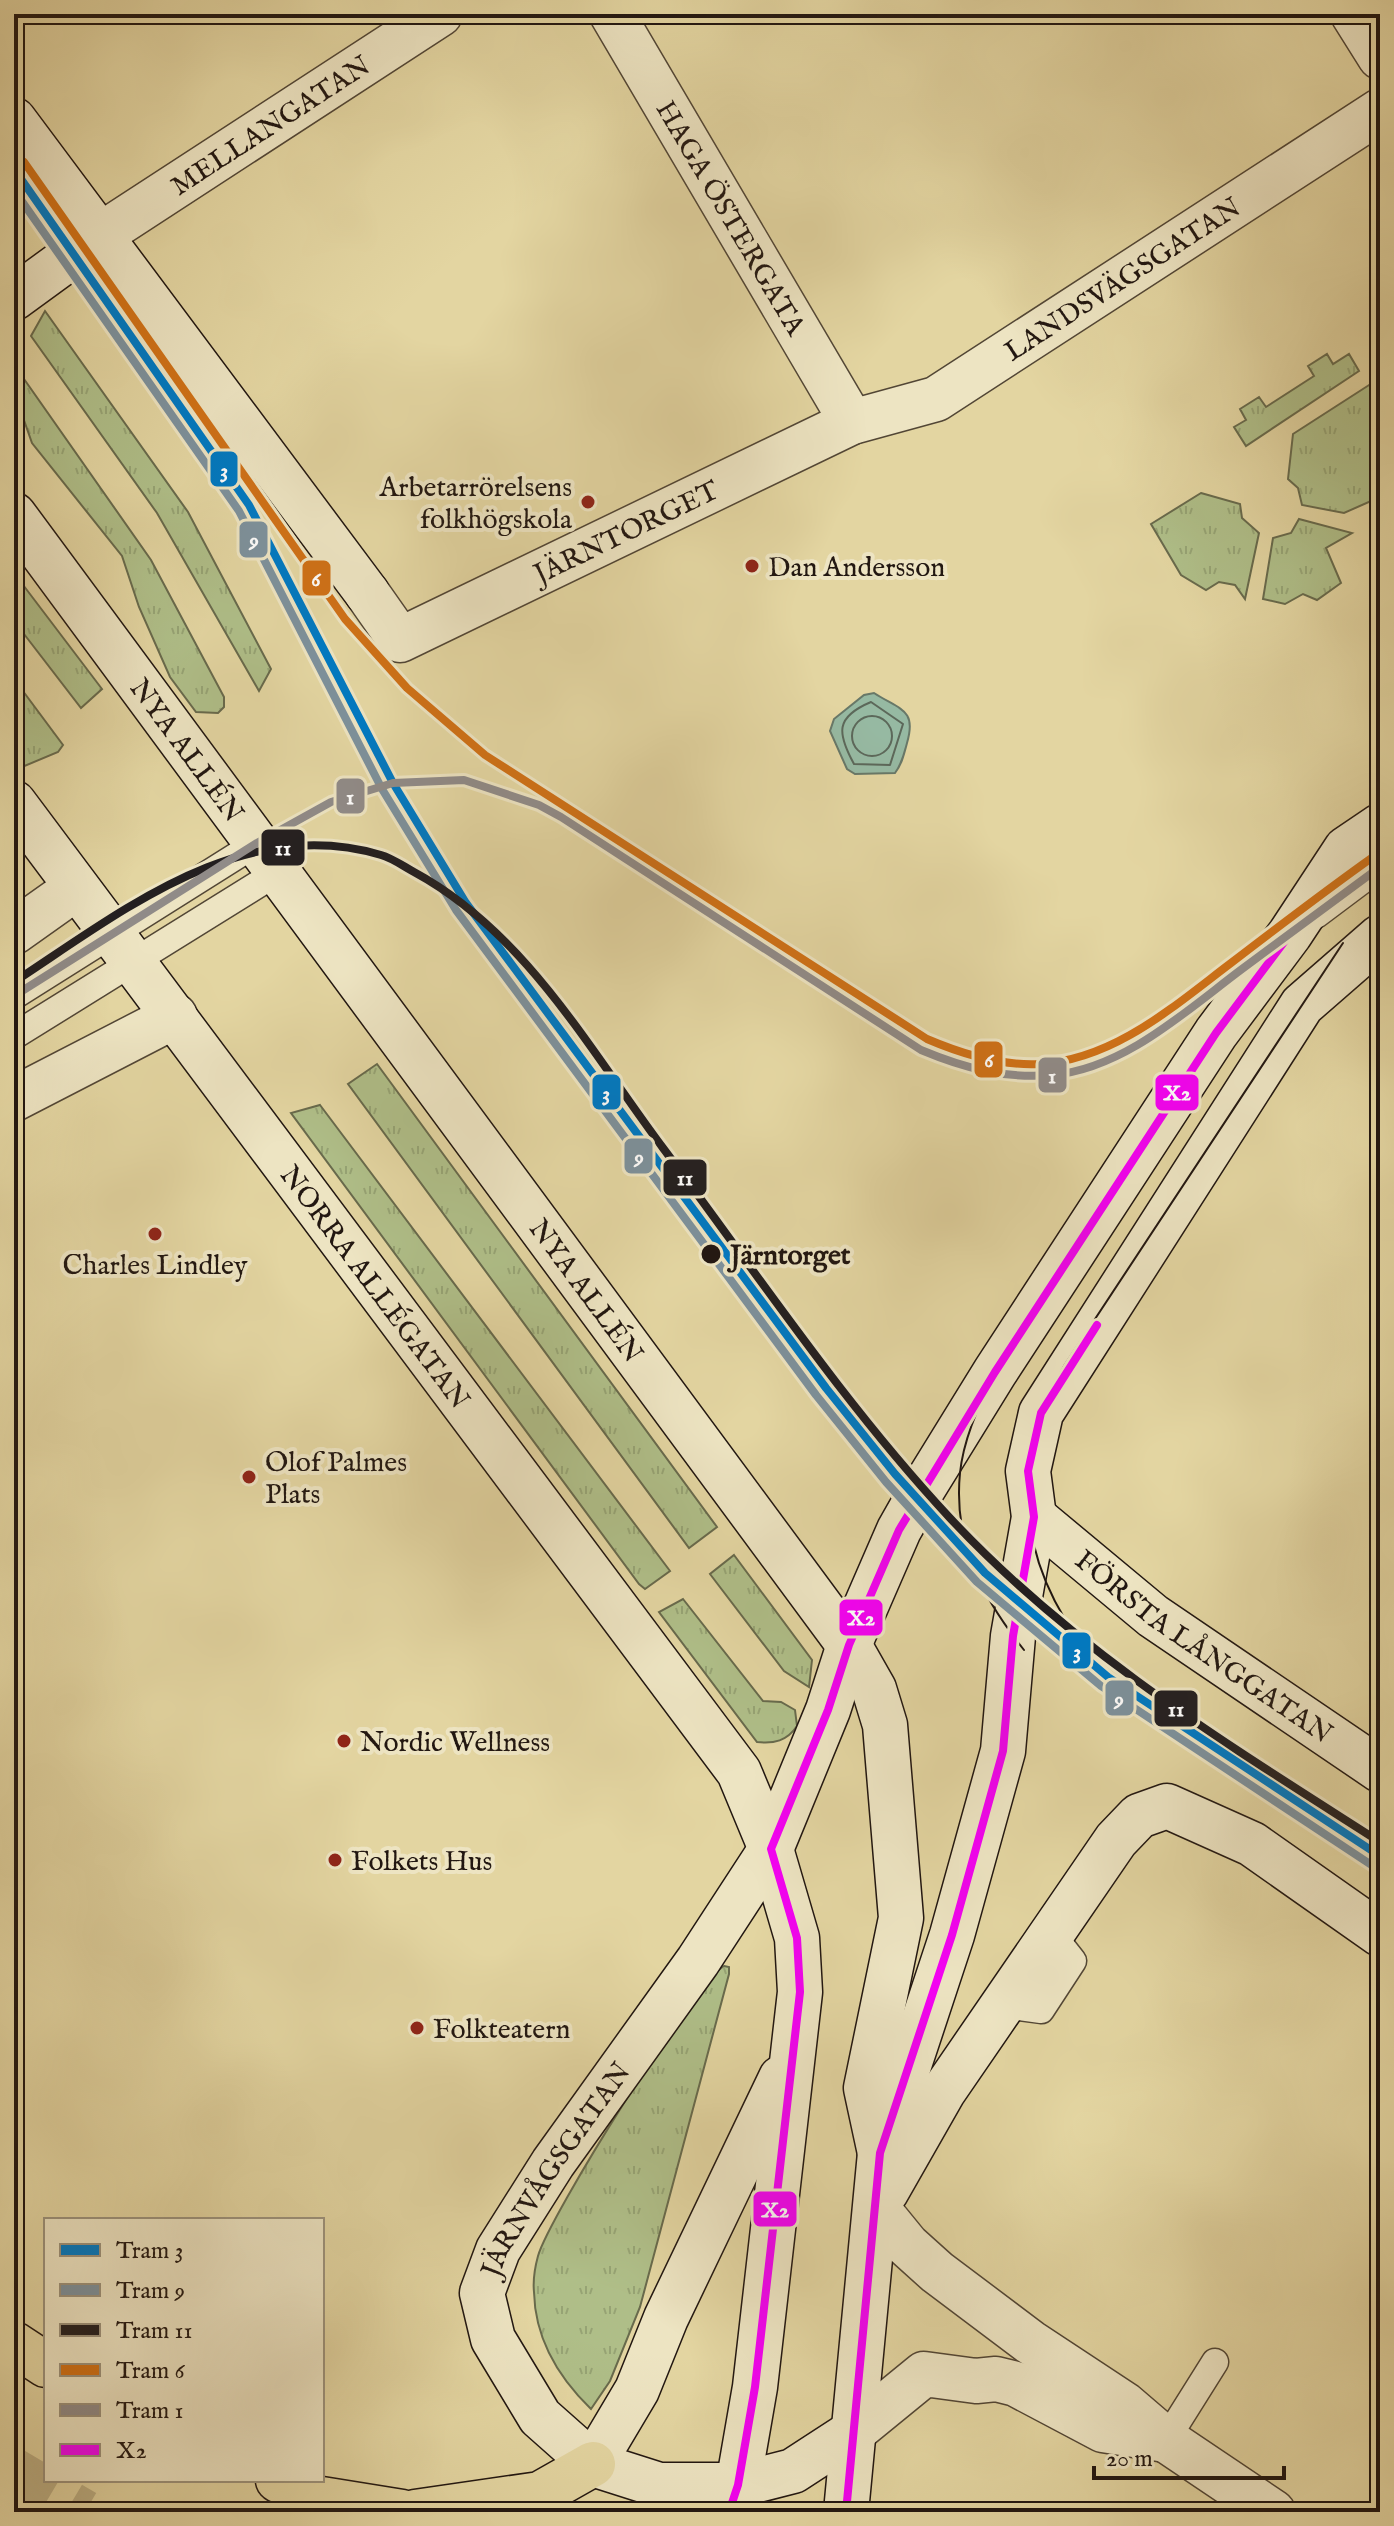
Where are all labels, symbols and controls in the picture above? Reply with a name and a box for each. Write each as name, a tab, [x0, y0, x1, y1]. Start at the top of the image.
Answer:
street label: MELLANGATAN	[165, 49, 378, 205]
street label: HAGA ÖSTERGATA	[647, 95, 813, 343]
street label: LANDSVÄGSGATAN	[998, 191, 1248, 370]
line badge: 3	[209, 450, 239, 488]
text: 3	[220, 457, 228, 485]
place label: Arbetarrörelsens folkhögskola	[378, 471, 573, 538]
street label: JÄRNTORGET	[526, 474, 725, 594]
marker: Arbetarrörelsens folkhögskola	[579, 493, 597, 511]
line badge: 9	[238, 520, 269, 559]
text: 9	[248, 527, 259, 555]
place label: Dan Andersson	[768, 551, 945, 586]
marker: Dan Andersson	[743, 557, 761, 575]
line badge: 6	[301, 559, 332, 597]
text: 6	[311, 566, 322, 594]
street label: NYA ALLÉN	[121, 673, 250, 830]
line badge: 1	[335, 777, 366, 815]
text: 1	[346, 784, 354, 812]
line badge: 11	[260, 828, 306, 867]
text: 11	[275, 835, 291, 863]
line badge: 6	[973, 1040, 1004, 1079]
text: 6	[984, 1047, 995, 1075]
line badge: 1	[1037, 1056, 1068, 1094]
text: 1	[1048, 1063, 1056, 1091]
line badge: 3	[591, 1073, 622, 1111]
line badge: X2	[1154, 1073, 1200, 1112]
text: 3	[602, 1080, 610, 1108]
text: X2	[1162, 1080, 1191, 1108]
line badge: 9	[623, 1137, 654, 1175]
text: 9	[633, 1144, 644, 1172]
line badge: 11	[662, 1158, 708, 1197]
street label: NORRA ALLÉGATAN	[271, 1159, 476, 1417]
text: 11	[677, 1165, 693, 1193]
street label: NYA ALLÉN	[520, 1213, 650, 1371]
marker: Charles Lindley	[146, 1225, 164, 1243]
place label: Järntorget	[726, 1239, 851, 1274]
marker: Järntorget	[699, 1242, 723, 1266]
place label: Charles Lindley	[62, 1249, 248, 1284]
place label: Olof Palmes Plats	[265, 1446, 407, 1513]
marker: Olof Palmes Plats	[240, 1468, 258, 1486]
street label: FÖRSTA LÅNGGATAN	[1067, 1544, 1338, 1753]
line badge: X2	[838, 1598, 884, 1637]
text: X2	[846, 1605, 875, 1633]
line badge: 3	[1061, 1631, 1092, 1670]
text: 3	[1073, 1638, 1081, 1666]
line badge: 9	[1104, 1679, 1135, 1717]
text: 9	[1113, 1686, 1124, 1714]
line badge: 11	[1153, 1689, 1199, 1728]
text: 11	[1168, 1696, 1184, 1724]
place label: Nordic Wellness	[360, 1726, 550, 1761]
marker: Nordic Wellness	[335, 1732, 353, 1750]
place label: Folkets Hus	[351, 1845, 492, 1880]
marker: Folkets Hus	[326, 1851, 344, 1869]
place label: Folkteatern	[433, 2013, 570, 2048]
marker: Folkteatern	[408, 2019, 426, 2037]
street label: JÄRNVÅGSGATAN	[474, 2056, 640, 2285]
line badge: X2	[752, 2190, 798, 2228]
text: X2	[760, 2197, 789, 2225]
legend	[44, 2218, 324, 2482]
text: Tram 3	[116, 2236, 184, 2267]
text: Tram 9	[116, 2276, 185, 2307]
text: Tram 11	[116, 2316, 193, 2347]
text: Tram 6	[116, 2356, 186, 2387]
text: Tram 1	[116, 2396, 184, 2427]
scale bar	[1094, 2430, 1284, 2480]
text: X2	[116, 2436, 147, 2467]
text: 20 m	[1106, 2444, 1153, 2475]

